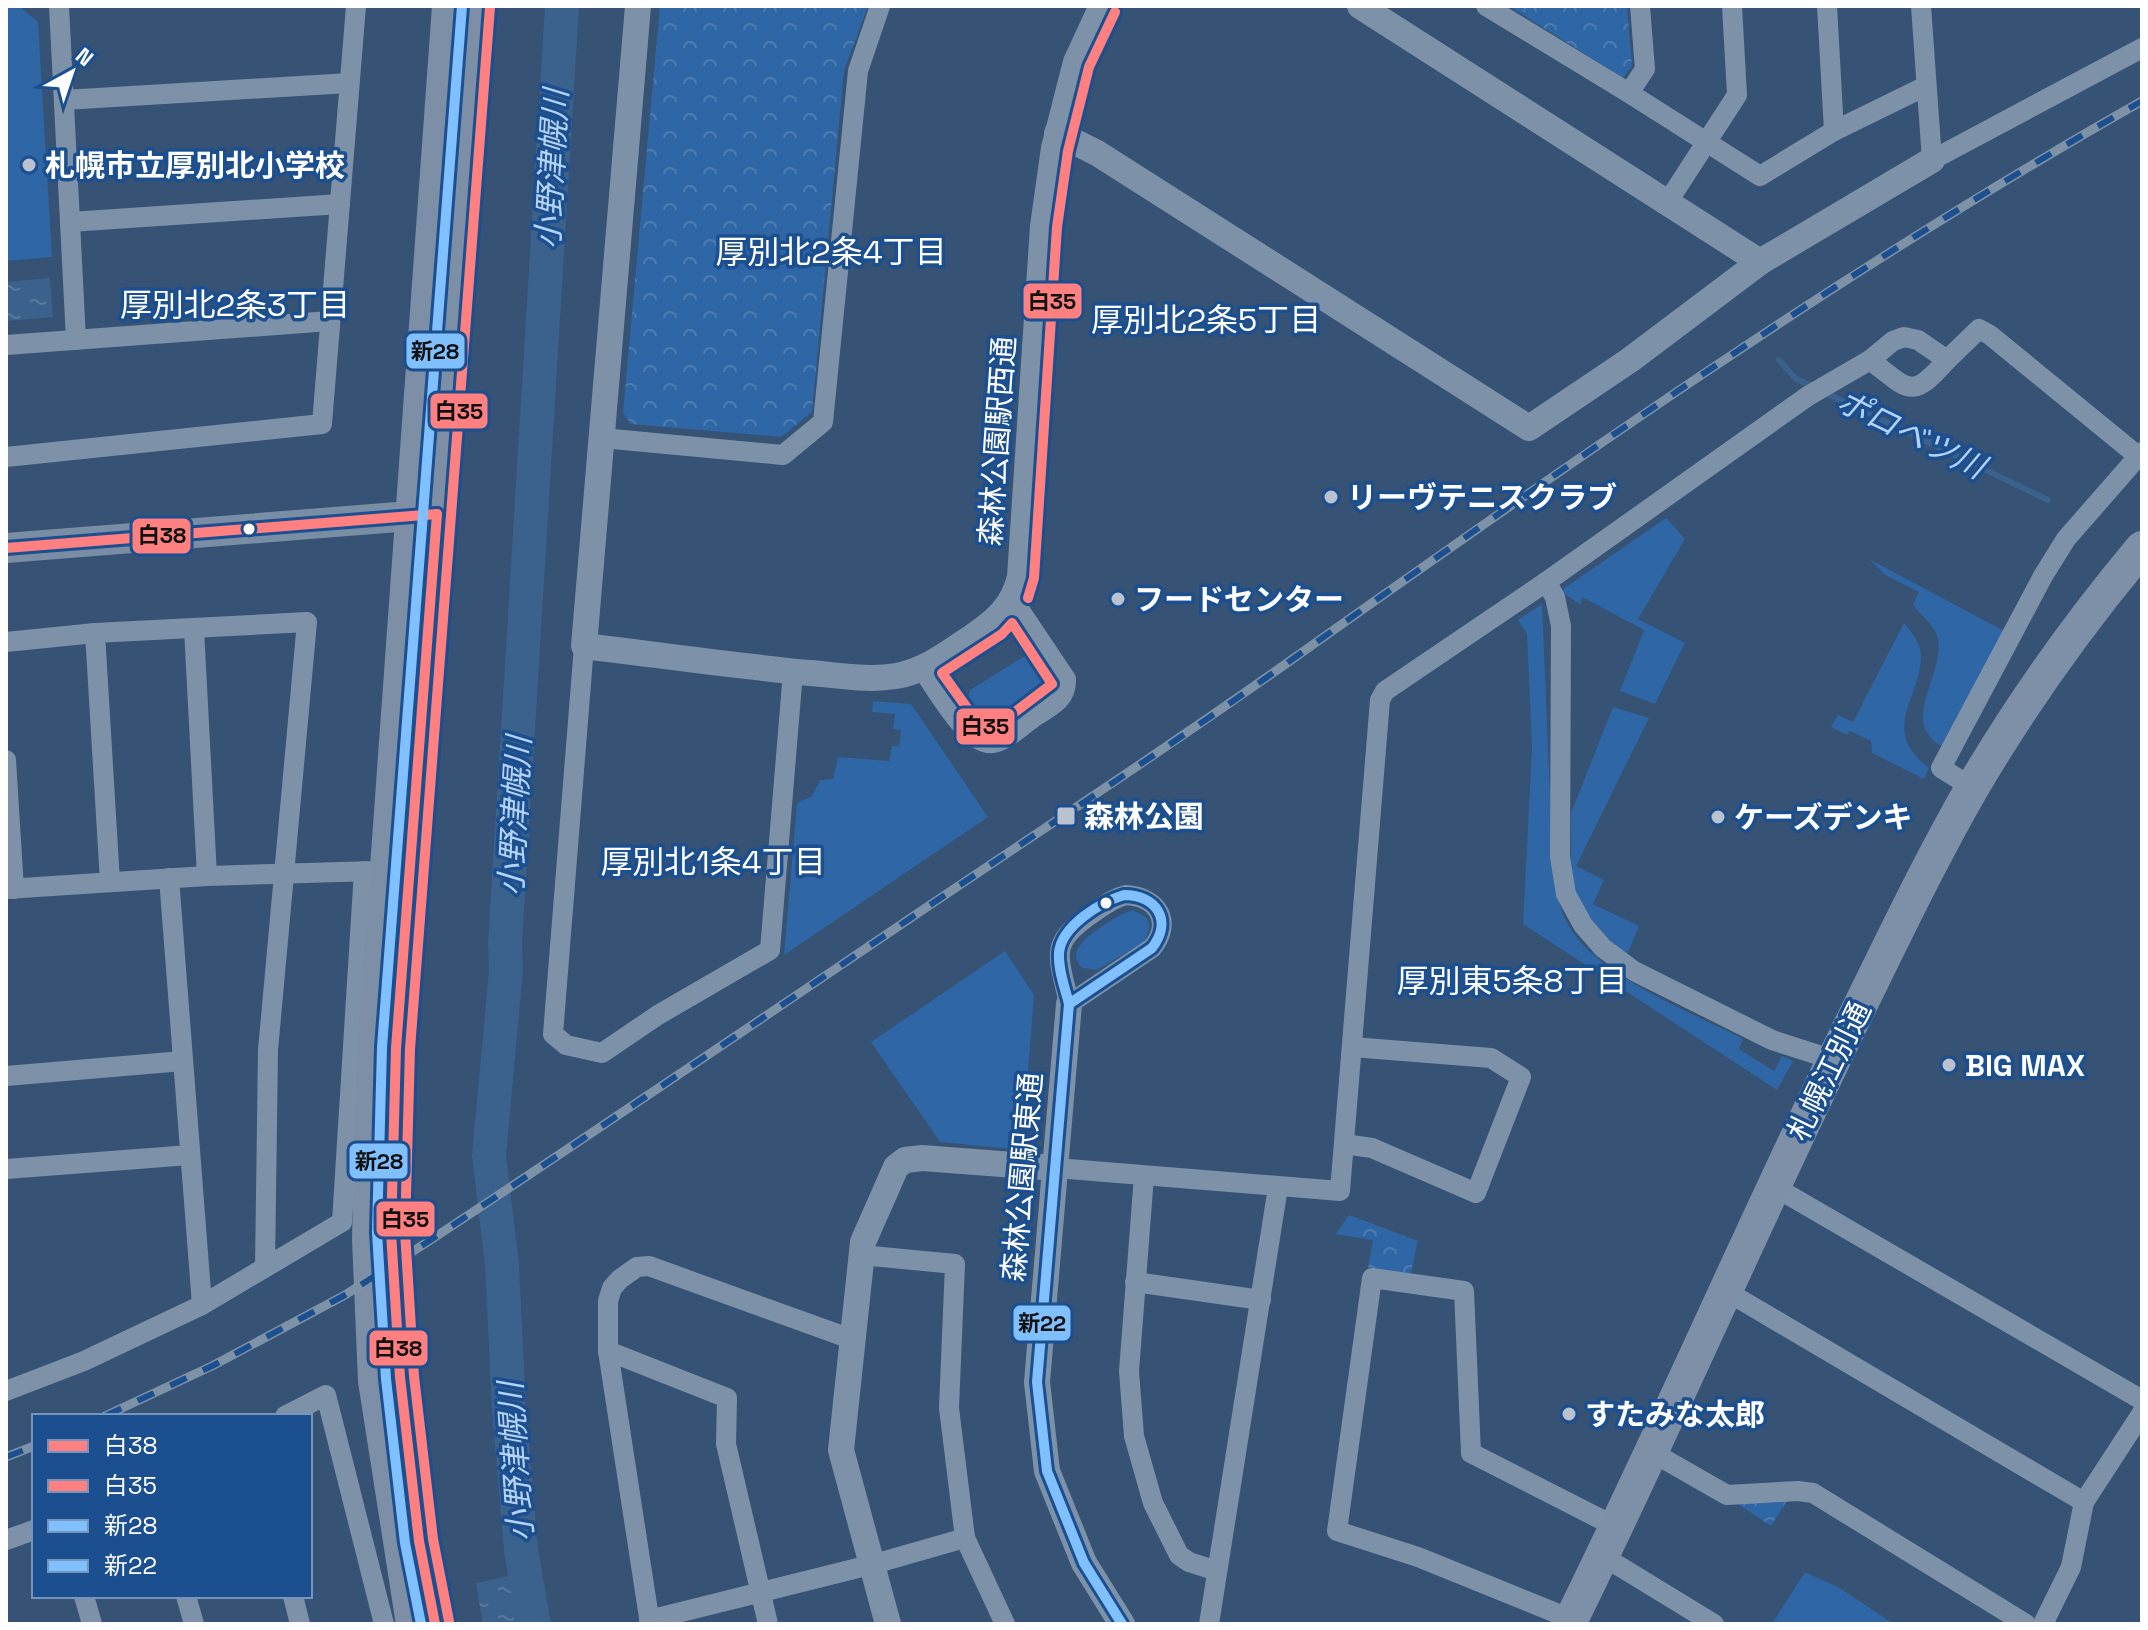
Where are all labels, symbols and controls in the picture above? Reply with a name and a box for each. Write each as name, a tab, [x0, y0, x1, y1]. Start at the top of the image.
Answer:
north arrow	[32, 32, 112, 112]
text: N	[70, 41, 100, 72]
water label: 小野津幌川	[528, 85, 576, 250]
place label: 札幌市立厚別北小学校	[45, 146, 345, 185]
marker: 札幌市立厚別北小学校	[20, 156, 38, 174]
district label: 厚別北2条4丁目	[715, 232, 947, 272]
line badge: 白35	[1022, 282, 1083, 320]
district label: 厚別北2条3丁目	[120, 285, 350, 325]
text: 白35	[1028, 287, 1076, 315]
district label: 厚別北2条5丁目	[1091, 300, 1321, 340]
line badge: 新28	[405, 332, 466, 370]
street label: 森林公園駅西通	[970, 335, 1024, 547]
text: 新28	[411, 337, 459, 365]
water label: ポロベツ川	[1830, 381, 1994, 488]
line badge: 白35	[429, 392, 489, 430]
text: 白35	[435, 397, 483, 425]
place label: リーヴテニスクラブ	[1347, 478, 1617, 517]
marker: リーヴテニスクラブ	[1322, 488, 1340, 506]
line badge: 白38	[131, 517, 192, 555]
text: 白38	[138, 521, 186, 549]
unlabelled marker	[241, 521, 257, 537]
place label: フードセンター	[1134, 580, 1344, 619]
marker: フードセンター	[1109, 590, 1127, 608]
line badge: 白35	[955, 707, 1016, 746]
text: 白35	[961, 712, 1009, 740]
water label: 小野津幌川	[491, 732, 539, 897]
place label: 森林公園	[1084, 797, 1204, 836]
place label: ケーズデンキ	[1734, 798, 1913, 837]
marker: 森林公園	[1055, 805, 1077, 827]
marker: ケーズデンキ	[1709, 808, 1727, 826]
district label: 厚別北1条4丁目	[600, 842, 826, 882]
unlabelled marker	[1098, 895, 1114, 911]
district label: 厚別東5条8丁目	[1396, 961, 1628, 1001]
street label: 札幌江別通	[1779, 995, 1879, 1147]
place label: BIG MAX	[1965, 1046, 2085, 1085]
marker: BIG MAX	[1940, 1056, 1958, 1074]
street label: 森林公園駅東通	[993, 1071, 1051, 1283]
line badge: 新28	[348, 1142, 409, 1180]
text: 新28	[355, 1147, 403, 1175]
line badge: 白35	[375, 1200, 436, 1238]
text: 白35	[381, 1205, 429, 1233]
line badge: 新22	[1012, 1304, 1072, 1342]
text: 新22	[1018, 1309, 1066, 1337]
line badge: 白38	[368, 1329, 429, 1367]
text: 白38	[374, 1334, 422, 1362]
water label: 小野津幌川	[490, 1378, 542, 1543]
place label: すたみな太郎	[1585, 1395, 1765, 1434]
marker: すたみな太郎	[1560, 1405, 1578, 1423]
legend	[32, 1414, 312, 1598]
text: 白38	[104, 1430, 157, 1461]
text: 白35	[104, 1470, 157, 1501]
text: 新28	[104, 1510, 157, 1541]
text: 新22	[104, 1550, 157, 1581]

